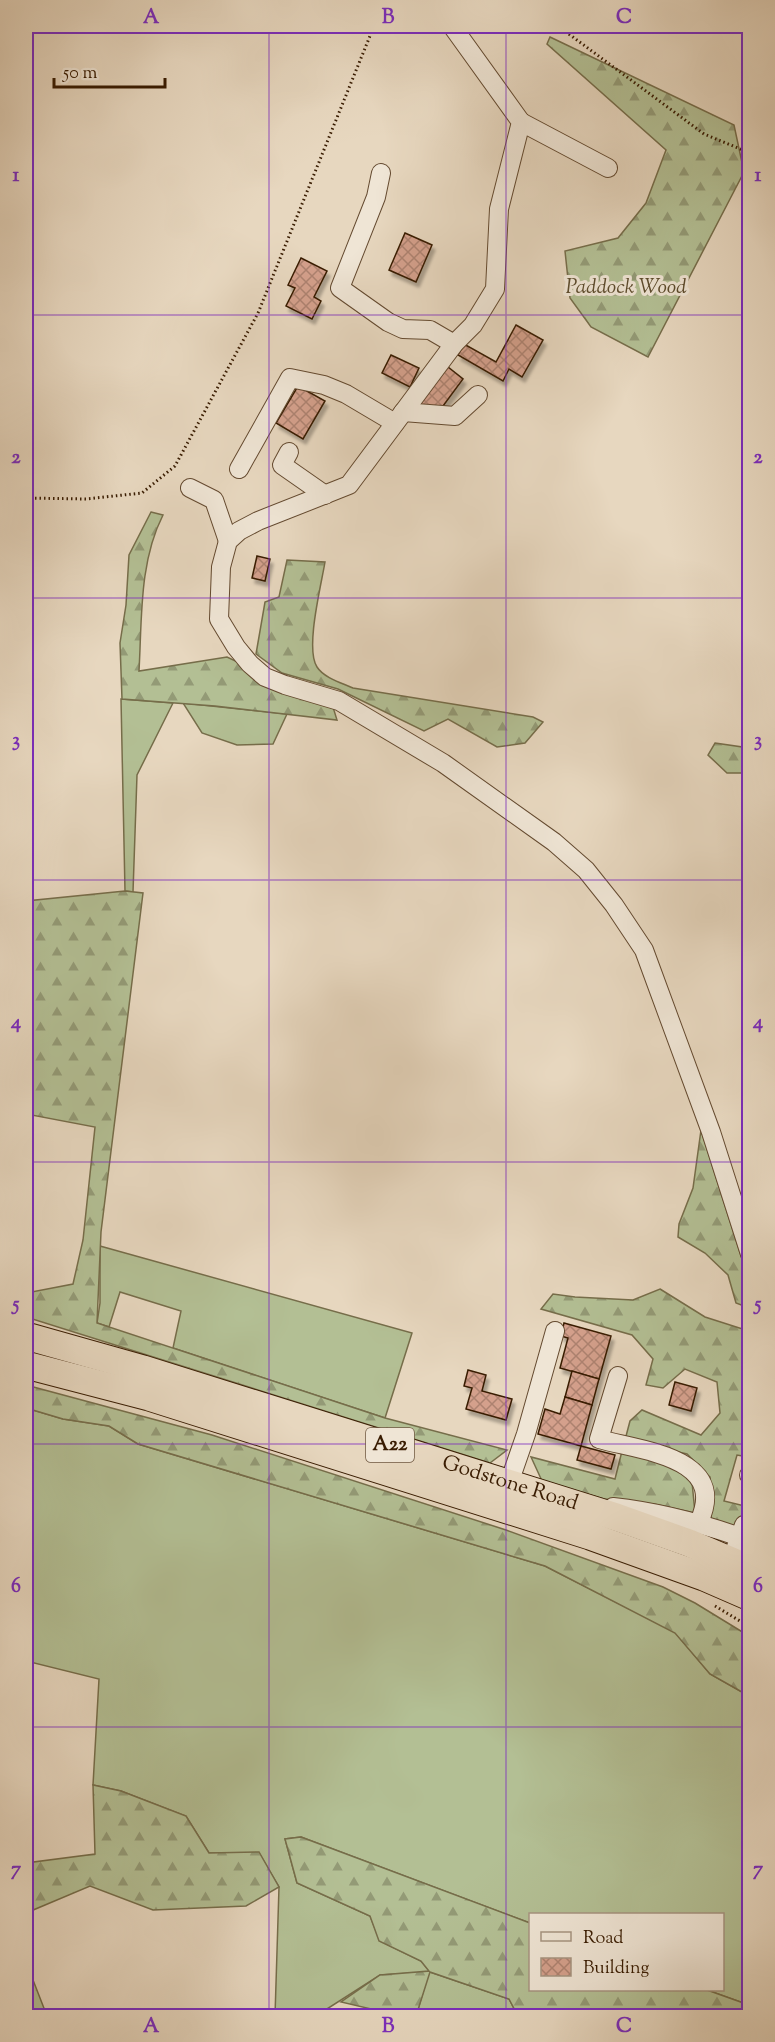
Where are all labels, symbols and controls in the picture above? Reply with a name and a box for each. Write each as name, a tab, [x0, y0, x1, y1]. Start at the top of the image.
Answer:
text: A	[143, 4, 160, 33]
text: B	[382, 4, 395, 33]
text: C	[616, 4, 632, 33]
scale bar	[54, 51, 165, 89]
text: 50 m	[62, 61, 98, 87]
text: 1	[13, 162, 20, 191]
text: 1	[755, 162, 762, 191]
park label: Paddock Wood	[565, 273, 687, 303]
text: 2	[11, 444, 21, 473]
text: 2	[753, 444, 763, 473]
text: 3	[12, 727, 20, 756]
text: 3	[754, 727, 762, 756]
text: 4	[10, 1009, 21, 1038]
text: 4	[752, 1009, 763, 1038]
text: 5	[11, 1291, 20, 1320]
text: 5	[753, 1291, 762, 1320]
road number: A22	[366, 1428, 414, 1462]
street label: Godstone Road	[438, 1448, 582, 1519]
text: 6	[11, 1573, 21, 1602]
text: 6	[753, 1573, 763, 1602]
text: 7	[11, 1856, 22, 1885]
text: 7	[753, 1856, 764, 1885]
legend	[529, 1913, 724, 1991]
text: Road	[583, 1926, 623, 1952]
text: Building	[583, 1956, 649, 1982]
text: A	[143, 2013, 160, 2042]
text: B	[382, 2013, 395, 2042]
text: C	[616, 2013, 632, 2042]

